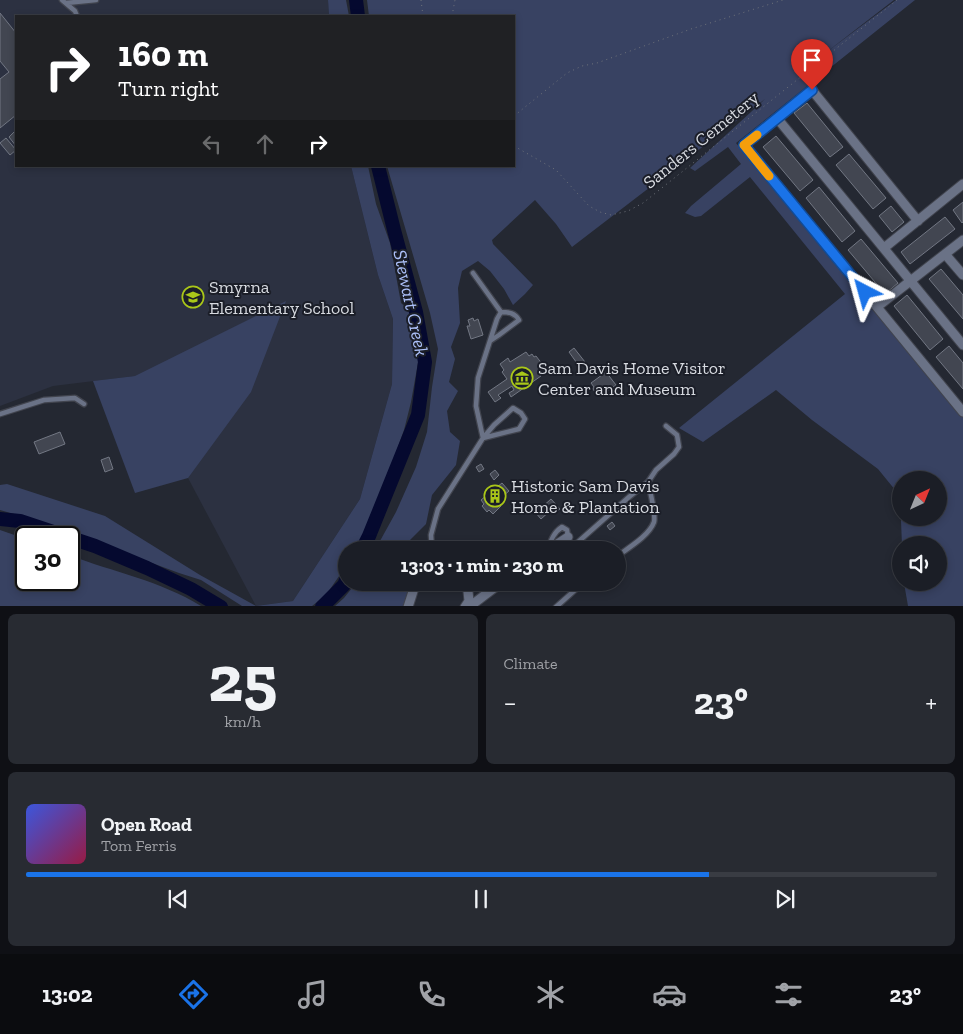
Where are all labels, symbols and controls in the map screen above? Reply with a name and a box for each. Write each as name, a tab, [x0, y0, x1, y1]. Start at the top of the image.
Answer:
text: 160 m	[118, 33, 208, 75]
icon: right	[35, 35, 100, 100]
pin	[791, 39, 833, 90]
icon: arrive	[798, 46, 826, 74]
text: Turn right	[118, 75, 219, 102]
street label: Sanders Cemetery	[639, 86, 764, 193]
icon: left	[198, 130, 226, 158]
icon: ahead	[251, 130, 279, 158]
icon: right	[304, 130, 332, 158]
water label: Stewart Creek	[388, 248, 434, 358]
position arrow	[838, 265, 890, 317]
place label: Smyrna Elementary School	[209, 276, 354, 319]
school or university icon: Smyrna Elementary School	[181, 285, 205, 309]
place label: Sam Davis Home Visitor Center and Museum	[538, 357, 726, 400]
museum icon: Sam Davis Home Visitor Center and Museum	[510, 366, 534, 390]
north arrow	[892, 471, 948, 526]
map controls	[892, 471, 947, 591]
place label: Historic Sam Davis Home & Plantation	[511, 475, 660, 518]
building icon: Historic Sam Davis Home & Plantation	[483, 484, 507, 508]
speed limit sign: 30	[15, 526, 80, 591]
button: sound	[892, 536, 947, 591]
text: 13:03 · 1 min · 230 m	[401, 554, 563, 577]
text: 25	[208, 640, 277, 718]
text: Climate	[504, 654, 558, 673]
text: 23°	[694, 678, 748, 724]
text: −	[504, 686, 517, 719]
text: +	[925, 686, 937, 719]
text: km/h	[224, 712, 261, 731]
text: Open Road	[101, 813, 192, 836]
text: Tom Ferris	[101, 836, 177, 855]
icon: previous	[164, 885, 192, 913]
icon: pause	[467, 885, 495, 913]
icon: next	[771, 885, 799, 913]
icon: directions	[176, 977, 211, 1012]
icon: music	[295, 977, 330, 1012]
icon: phone	[414, 977, 449, 1012]
icon: climate	[533, 977, 568, 1012]
icon: car	[652, 977, 687, 1012]
icon: filters	[771, 977, 806, 1012]
text: 13:02	[42, 981, 92, 1008]
text: 23°	[890, 981, 921, 1008]

